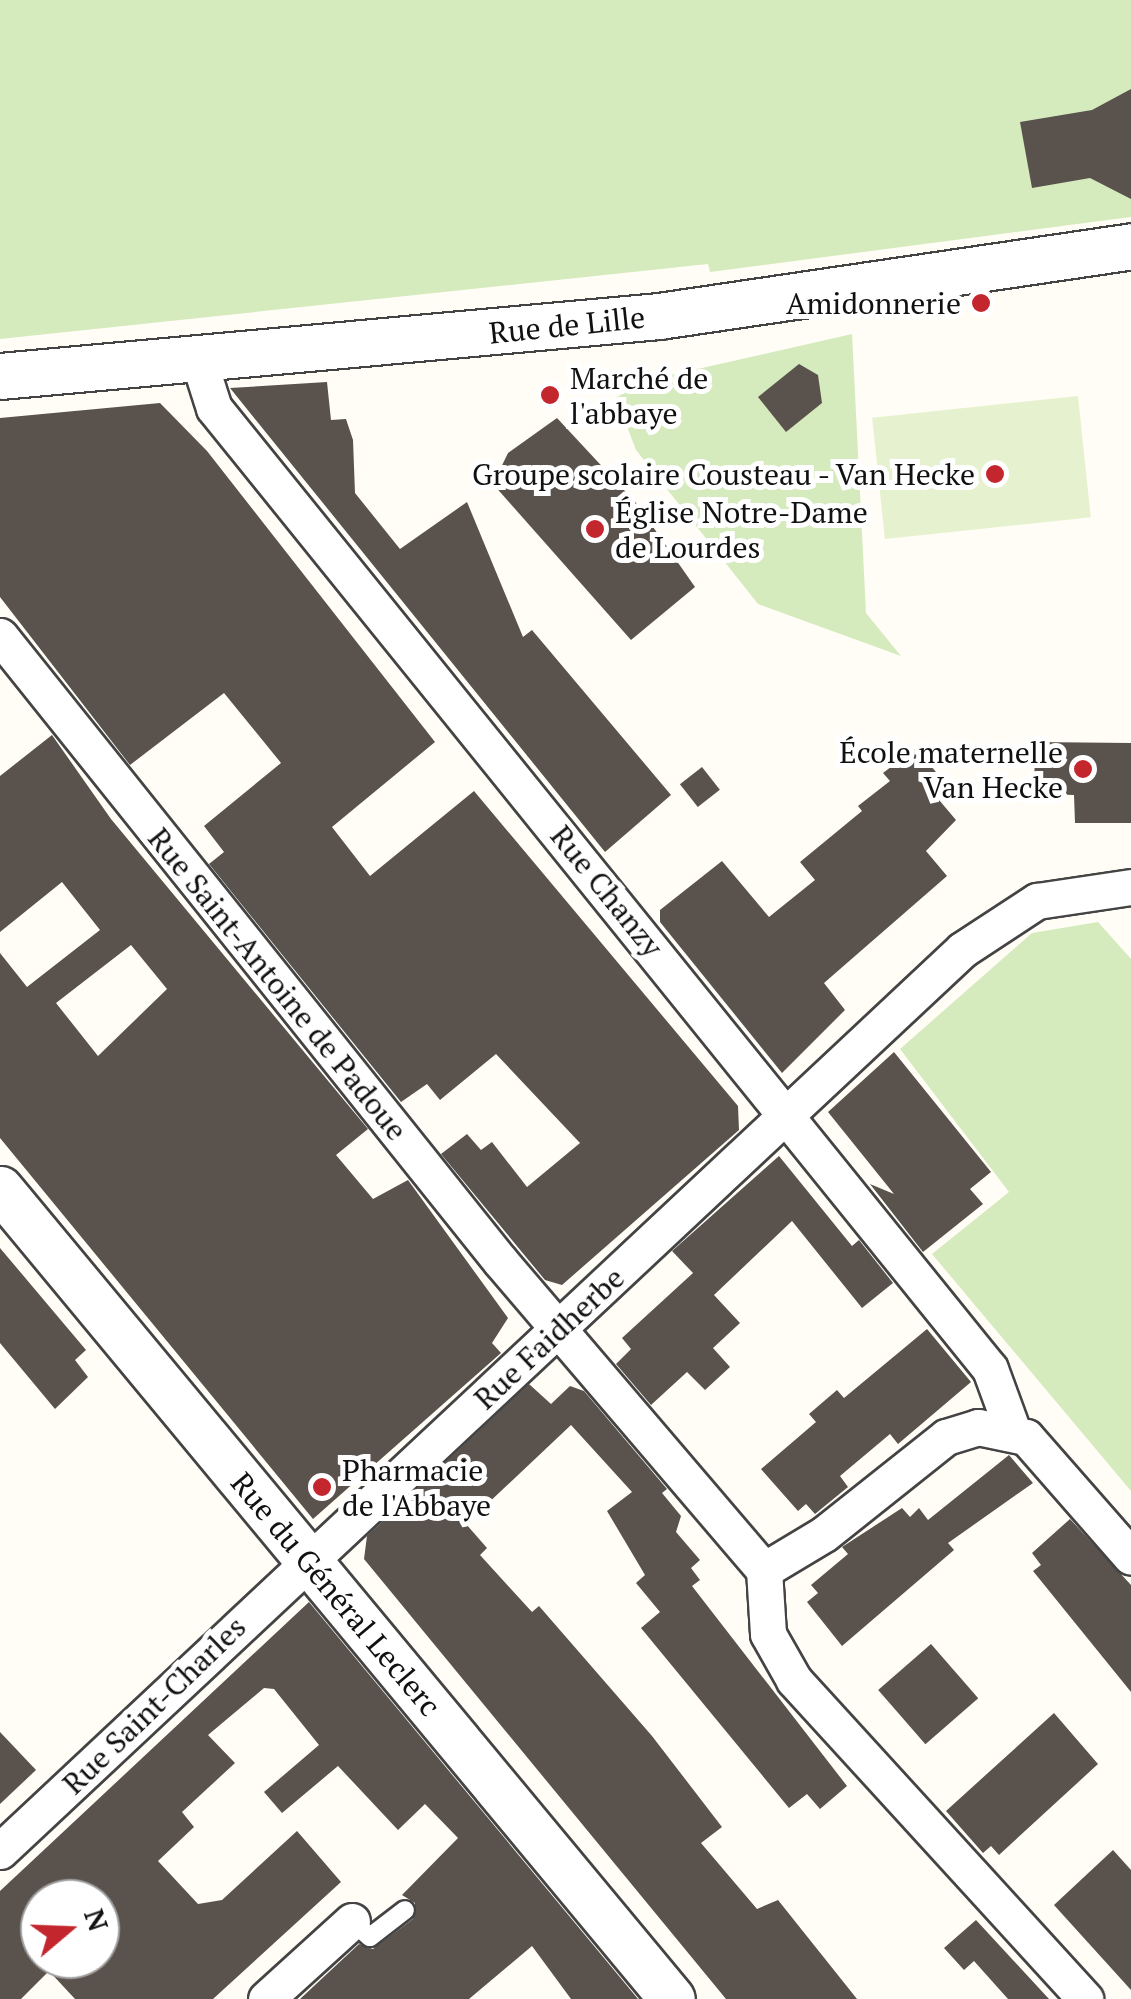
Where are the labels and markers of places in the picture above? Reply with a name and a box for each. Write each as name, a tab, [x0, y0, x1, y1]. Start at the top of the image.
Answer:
place label: Amidonnerie	[786, 285, 961, 321]
marker: Amidonnerie	[970, 292, 992, 314]
place label: Marché de l'abbaye	[570, 360, 708, 430]
marker: Marché de l'abbaye	[539, 384, 561, 406]
place label: Groupe scolaire Cousteau - Van Hecke	[469, 456, 975, 492]
marker: Groupe scolaire Cousteau - Van Hecke	[984, 463, 1006, 485]
place label: Église Notre-Dame de Lourdes	[615, 494, 868, 564]
marker: Église Notre-Dame de Lourdes	[584, 518, 606, 540]
place label: École maternelle Van Hecke	[839, 734, 1063, 804]
marker: École maternelle Van Hecke	[1072, 758, 1094, 780]
place label: Pharmacie de l'Abbaye	[342, 1452, 491, 1522]
marker: Pharmacie de l'Abbaye	[311, 1476, 333, 1498]

